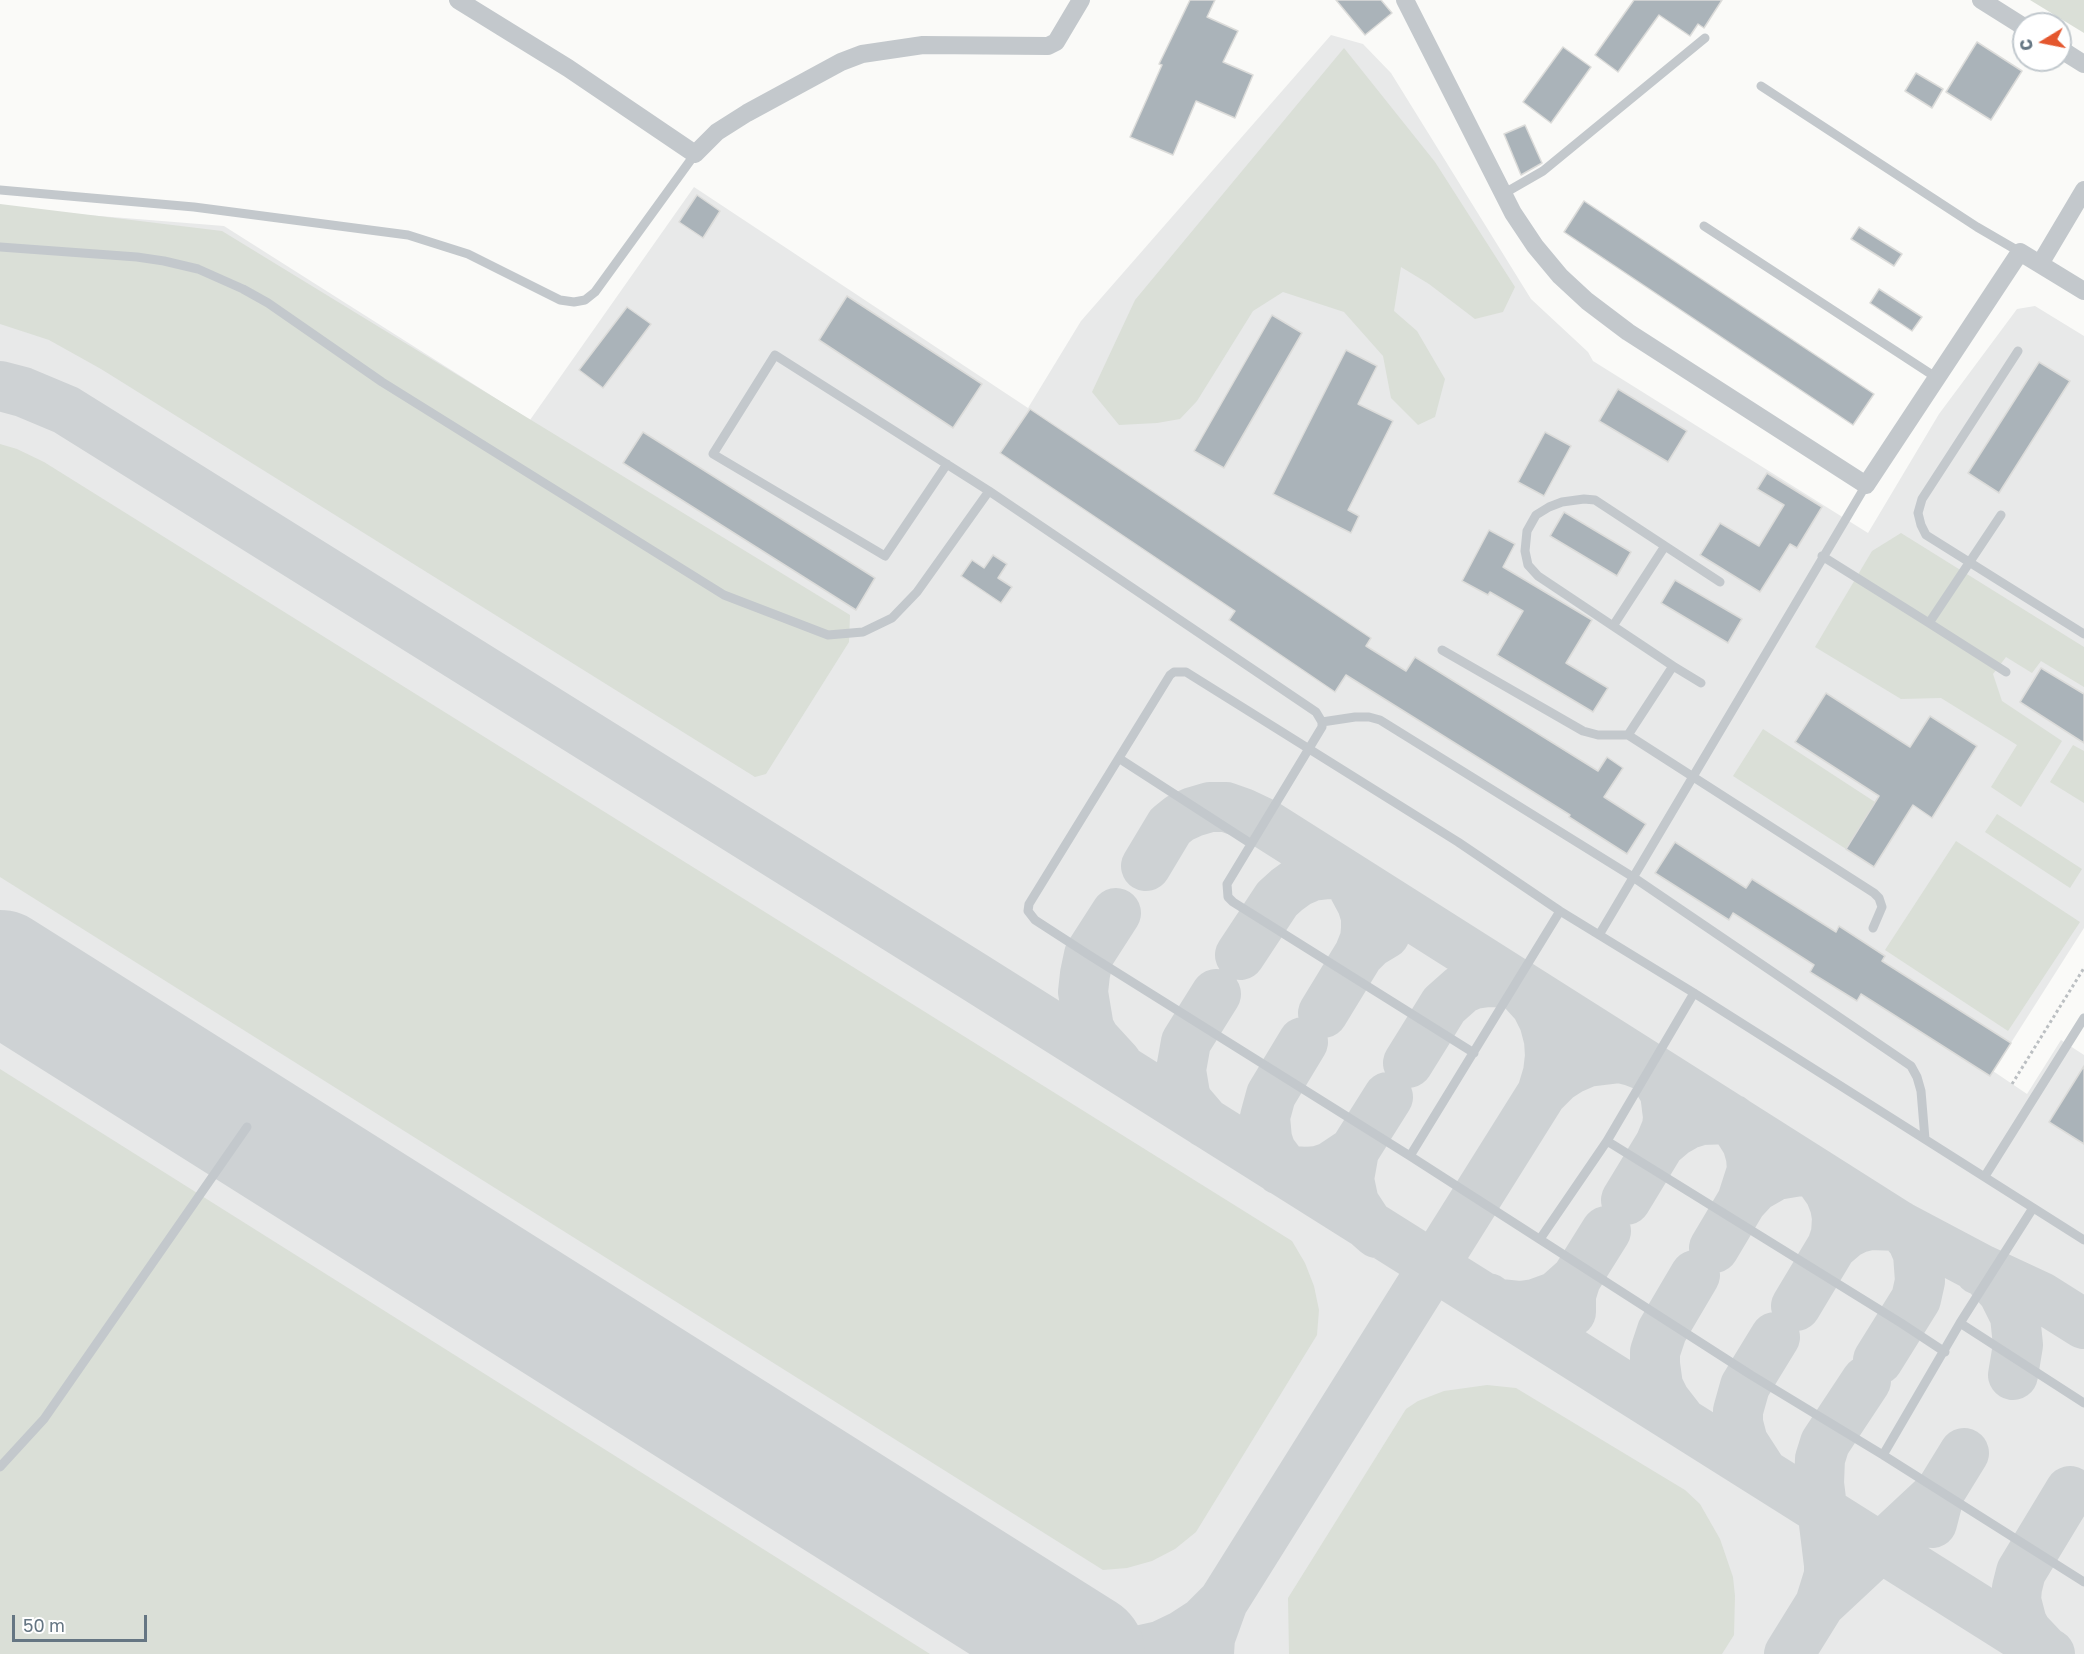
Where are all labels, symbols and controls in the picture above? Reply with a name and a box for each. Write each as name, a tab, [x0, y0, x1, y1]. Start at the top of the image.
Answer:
north arrow	[2012, 12, 2072, 72]
text: С	[2015, 37, 2037, 52]
scale bar	[15, 1603, 150, 1641]
text: 50 m	[23, 1614, 65, 1636]

